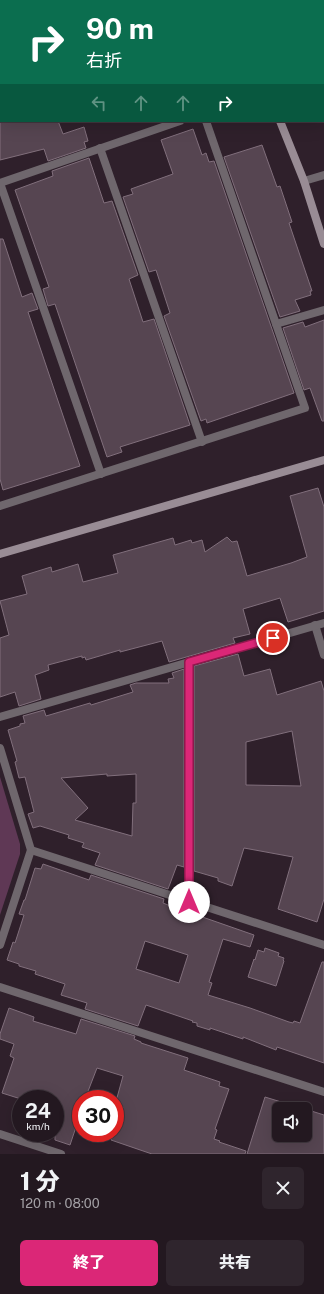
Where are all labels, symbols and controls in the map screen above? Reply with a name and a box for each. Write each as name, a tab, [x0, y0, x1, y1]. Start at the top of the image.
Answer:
text: 90 m	[86, 12, 154, 45]
icon: right	[20, 16, 72, 68]
text: 右折	[86, 50, 122, 71]
icon: left	[88, 92, 110, 114]
icon: ahead	[130, 92, 152, 114]
icon: ahead	[172, 92, 194, 114]
icon: right	[214, 92, 236, 114]
pin	[256, 621, 290, 655]
icon: arrive	[262, 627, 284, 649]
position arrow	[168, 881, 210, 923]
speed limit sign: 30	[72, 1090, 124, 1142]
text: 24	[25, 1099, 51, 1123]
map controls	[272, 1102, 312, 1142]
button: sound	[272, 1102, 312, 1142]
text: km/h	[26, 1120, 50, 1132]
text: 1 分	[20, 1167, 60, 1195]
button: close	[262, 1167, 304, 1209]
text: 120 m · 08:00	[20, 1196, 100, 1211]
button: 終了	[20, 1240, 158, 1286]
button: 共有	[166, 1240, 304, 1286]

